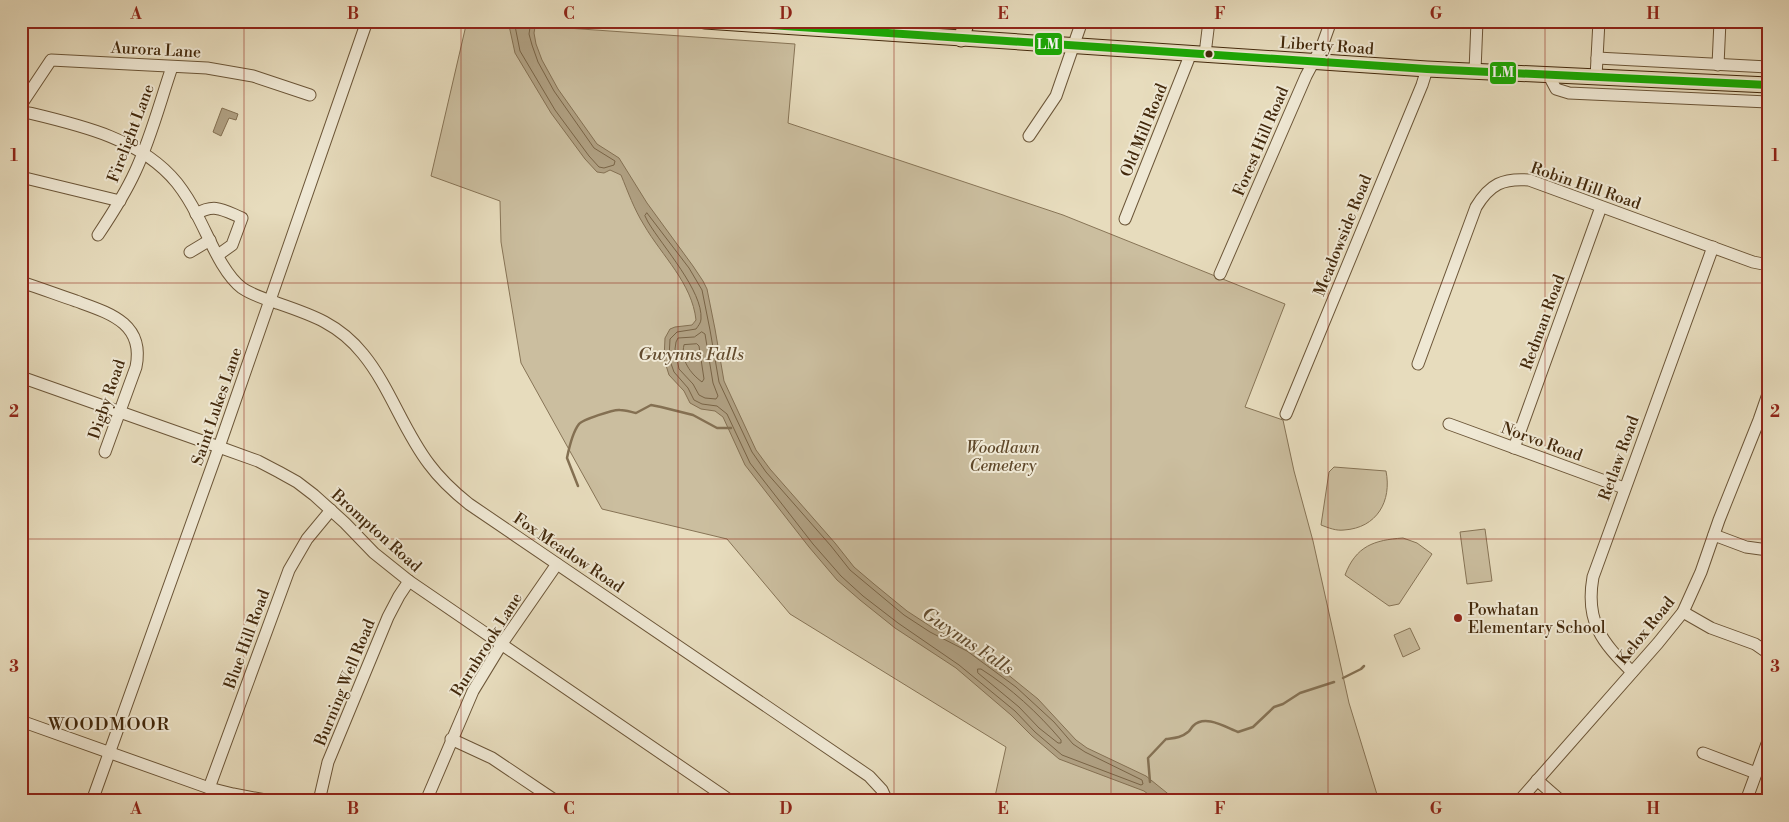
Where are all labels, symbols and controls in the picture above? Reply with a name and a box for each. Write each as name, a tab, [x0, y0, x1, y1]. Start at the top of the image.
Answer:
text: A	[129, 4, 142, 24]
text: B	[347, 4, 359, 24]
text: C	[563, 4, 575, 24]
text: D	[780, 4, 793, 24]
text: E	[997, 4, 1009, 24]
text: F	[1214, 4, 1226, 24]
text: G	[1430, 4, 1443, 24]
text: H	[1646, 4, 1660, 24]
line badge: LM	[1034, 32, 1063, 56]
street label: Liberty Road	[1279, 33, 1375, 59]
text: LM	[1037, 36, 1059, 54]
street label: Aurora Lane	[109, 38, 202, 62]
unlabelled marker	[1204, 49, 1214, 59]
line badge: LM	[1489, 61, 1517, 85]
text: LM	[1492, 64, 1514, 82]
street label: Firelight Lane	[103, 81, 159, 185]
street label: Old Mill Road	[1116, 81, 1172, 180]
street label: Forest Hill Road	[1229, 83, 1293, 199]
text: 1	[10, 146, 18, 166]
text: 1	[1771, 146, 1779, 166]
street label: Robin Hill Road	[1528, 158, 1643, 214]
street label: Meadowside Road	[1309, 172, 1376, 299]
street label: Redman Road	[1516, 272, 1569, 373]
water label: Gwynns Falls	[638, 343, 744, 366]
street label: Saint Lukes Lane	[187, 345, 247, 468]
street label: Digby Road	[84, 357, 130, 442]
text: 2	[9, 402, 19, 422]
text: 2	[1770, 402, 1780, 422]
street label: Retlaw Road	[1594, 413, 1644, 504]
street label: Norvo Road	[1498, 418, 1585, 466]
park label: Woodlawn Cemetery	[966, 438, 1041, 476]
street label: Brompton Road	[326, 484, 426, 577]
street label: Fox Meadow Road	[509, 508, 627, 597]
street label: Blue Hill Road	[219, 587, 274, 693]
street label: Burnbrook Lane	[446, 589, 527, 701]
street label: Kelox Road	[1612, 593, 1679, 669]
place label: Powhatan Elementary School	[1468, 600, 1606, 638]
water label: Gwynns Falls	[917, 602, 1018, 681]
marker: Powhatan Elementary School	[1452, 612, 1464, 624]
street label: Burning Well Road	[310, 616, 379, 750]
text: 3	[9, 657, 19, 677]
text: 3	[1770, 657, 1780, 677]
district label: WOODMOOR	[47, 713, 170, 736]
text: A	[129, 799, 142, 819]
text: B	[347, 799, 359, 819]
text: C	[563, 799, 575, 819]
text: D	[780, 799, 793, 819]
text: E	[997, 799, 1009, 819]
text: F	[1214, 799, 1226, 819]
text: G	[1430, 799, 1443, 819]
text: H	[1646, 799, 1660, 819]

